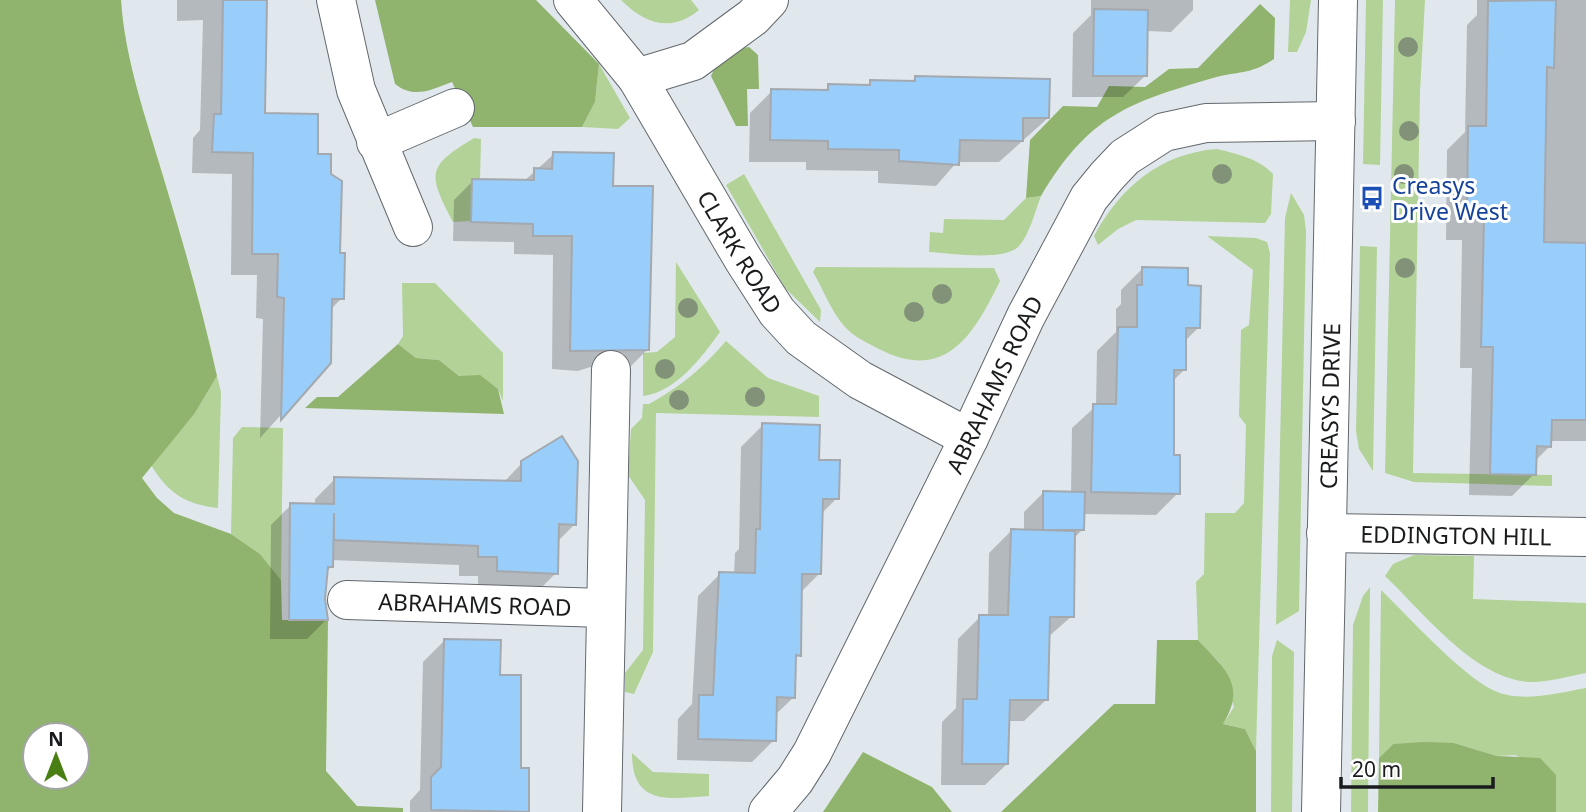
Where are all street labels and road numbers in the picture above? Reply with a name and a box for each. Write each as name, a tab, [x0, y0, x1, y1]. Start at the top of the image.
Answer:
street label: CLARK ROAD	[690, 184, 790, 320]
street label: ABRAHAMS ROAD	[938, 290, 1050, 479]
street label: CREASYS DRIVE	[1312, 323, 1347, 489]
street label: EDDINGTON HILL	[1360, 518, 1552, 552]
street label: ABRAHAMS ROAD	[378, 585, 572, 623]

